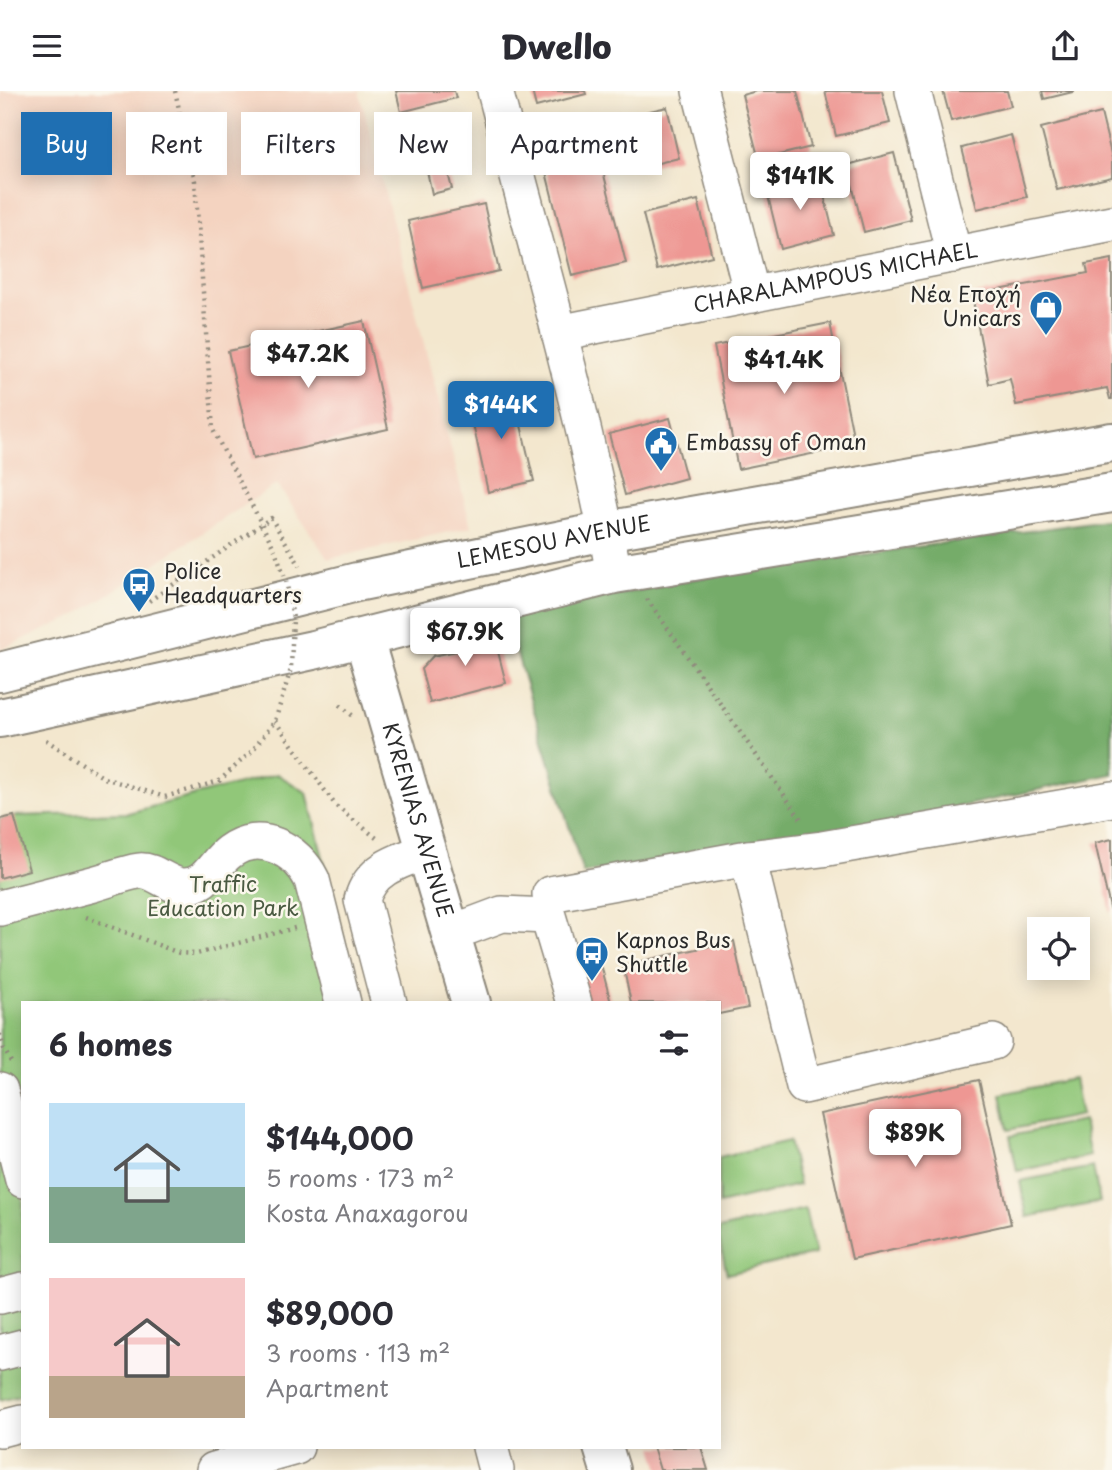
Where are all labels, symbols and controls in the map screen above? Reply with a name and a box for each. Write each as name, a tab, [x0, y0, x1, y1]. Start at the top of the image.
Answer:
text: Dwello	[501, 22, 611, 70]
icon: menu	[28, 27, 66, 65]
icon: share	[1046, 27, 1084, 65]
chip: Buy	[21, 112, 112, 175]
chip: Rent	[126, 112, 227, 175]
chip: Filters	[241, 112, 360, 175]
chip: New	[374, 112, 472, 175]
chip: Apartment	[486, 112, 662, 175]
pin: $141K	[751, 152, 849, 212]
text: $141K	[766, 157, 834, 192]
street label: CHARALAMPOUS MICHAEL	[690, 232, 980, 320]
place label: Νέα Εποχή Unicars	[910, 277, 1021, 333]
shop icon: Νέα Εποχή Unicars	[1027, 288, 1065, 337]
pin: $47.2K	[251, 331, 365, 390]
text: $47.2K	[267, 335, 349, 370]
pin: $41.4K	[727, 337, 841, 396]
text: $41.4K	[744, 341, 824, 376]
pin: $144K	[452, 381, 550, 441]
text: $144K	[464, 386, 538, 421]
public building icon: Embassy of Oman	[642, 424, 680, 473]
place label: Embassy of Oman	[686, 425, 867, 457]
street label: LEMESOU AVENUE	[454, 505, 653, 575]
place label: Police Headquarters	[164, 554, 302, 610]
bus stop icon: Police Headquarters	[120, 565, 158, 614]
pin: $67.9K	[408, 609, 522, 668]
text: $67.9K	[426, 613, 504, 648]
street label: KYRENIAS AVENUE	[375, 719, 463, 921]
park label: Traffic Education Park	[147, 867, 299, 923]
map controls	[1027, 917, 1090, 980]
button: locate	[1027, 917, 1090, 980]
place label: Kapnos Bus Shuttle	[616, 923, 730, 979]
bus stop icon: Kapnos Bus Shuttle	[573, 934, 611, 983]
text: 6 homes	[49, 1021, 172, 1066]
icon: filters	[655, 1024, 693, 1062]
pin: $89K	[874, 1109, 956, 1169]
text: $89K	[885, 1114, 945, 1149]
text: $144,000	[266, 1115, 414, 1160]
icon: home	[105, 1131, 189, 1215]
text: 5 rooms · 173 m²	[266, 1160, 454, 1195]
text: Kosta Anaxagorou	[266, 1195, 469, 1230]
text: $89,000	[266, 1290, 394, 1335]
icon: home	[105, 1306, 189, 1390]
text: 3 rooms · 113 m²	[266, 1335, 450, 1370]
text: Apartment	[266, 1370, 389, 1405]

